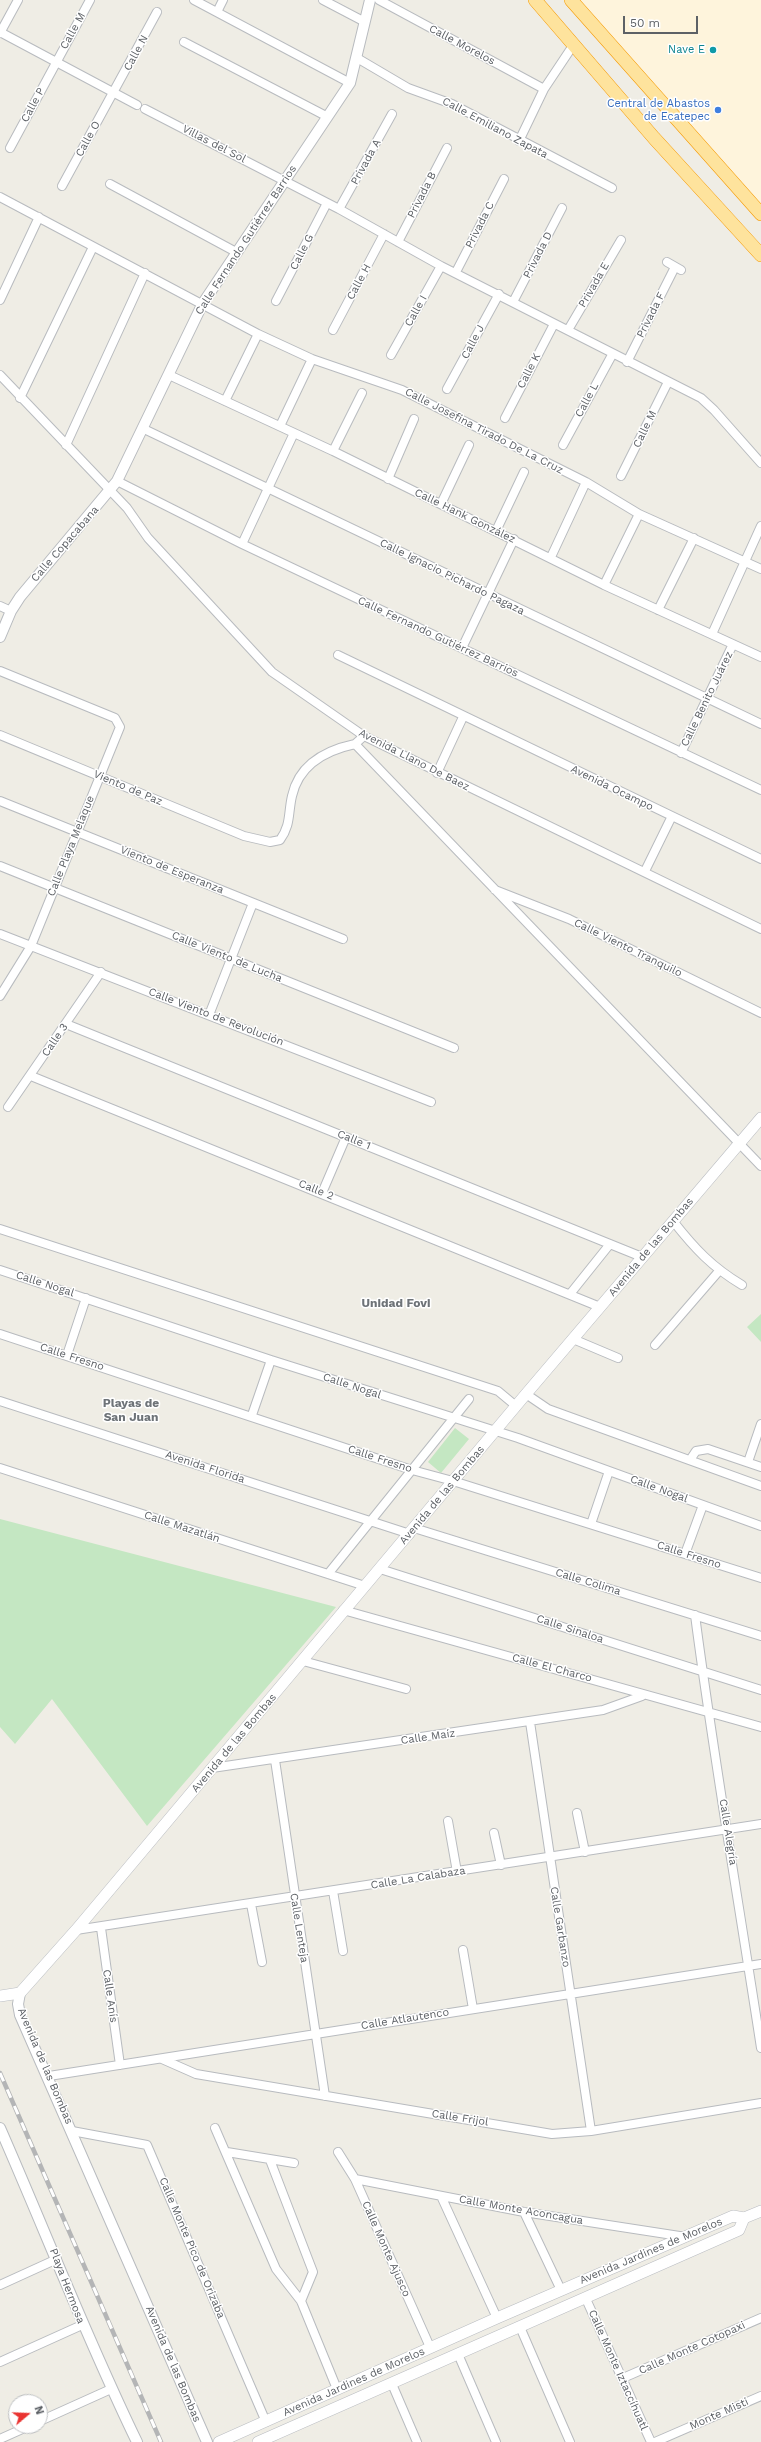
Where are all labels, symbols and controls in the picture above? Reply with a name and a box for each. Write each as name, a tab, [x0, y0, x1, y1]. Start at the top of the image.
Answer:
scale bar	[625, 8, 700, 34]
street label: Calle M	[58, 10, 88, 52]
text: 50 m	[630, 16, 660, 30]
street label: Calle Morelos	[427, 22, 497, 68]
street label: Calle N	[121, 33, 151, 73]
place label: Nave E	[668, 43, 705, 57]
marker: Nave E	[708, 45, 718, 55]
street label: Calle P	[18, 85, 48, 125]
street label: Calle Emiliano Zapata	[440, 95, 550, 161]
place label: Central de Abastos de Ecatepec	[607, 97, 710, 123]
marker: Central de Abastos de Ecatepec	[713, 105, 723, 115]
street label: Calle O	[73, 119, 103, 159]
street label: Villas del Sol	[180, 122, 248, 166]
street label: Privada A	[348, 137, 384, 187]
street label: Calle Fernando Gutiérrez Barrios	[193, 163, 299, 317]
street label: Privada B	[405, 170, 439, 220]
street label: Privada C	[463, 200, 497, 250]
street label: Privada D	[521, 229, 555, 281]
street label: Calle G	[287, 232, 317, 272]
street label: Privada E	[576, 260, 612, 310]
street label: Calle H	[344, 262, 374, 302]
street label: Privada F	[634, 290, 668, 340]
street label: Calle I	[402, 293, 430, 329]
street label: Calle J	[459, 323, 487, 361]
street label: Calle K	[515, 351, 543, 391]
street label: Calle L	[572, 380, 602, 420]
street label: Calle Josefina Tirado De La Cruz	[403, 385, 565, 477]
street label: Calle M	[630, 408, 660, 450]
street label: Calle Hank González	[412, 486, 518, 546]
street label: Calle Copacabana	[28, 503, 102, 585]
street label: Calle Ignacio Pichardo Pagaza	[377, 536, 527, 618]
street label: Calle Fernando Gutiérrez Barrios	[356, 594, 520, 680]
street label: Calle Benito Juárez	[678, 649, 736, 749]
street label: Avenida Llano De Baez	[356, 726, 472, 794]
street label: Avenida Ocampo	[569, 762, 655, 814]
street label: Viento de Paz	[91, 767, 165, 809]
street label: Calle Playa Melaque	[45, 794, 97, 898]
street label: Viento de Esperanza	[118, 843, 226, 897]
street label: Calle Viento Tranquilo	[572, 916, 684, 980]
street label: Calle Viento de Lucha	[170, 929, 284, 985]
street label: Calle Viento de Revolución	[146, 985, 286, 1049]
street label: Calle 3	[39, 1021, 71, 1059]
street label: Calle 1	[335, 1127, 373, 1153]
street label: Calle 2	[296, 1177, 336, 1203]
street label: Avenida de las Bombas	[606, 1195, 696, 1299]
street label: Calle Nogal	[14, 1268, 76, 1300]
district label: Unidad Fovi	[362, 1296, 430, 1310]
street label: Calle Fresno	[38, 1340, 106, 1374]
street label: Calle Nogal	[321, 1370, 383, 1402]
district label: Playas de San Juan	[103, 1396, 159, 1424]
street label: Calle Fresno	[346, 1442, 414, 1476]
street label: Avenida de las Bombas	[397, 1443, 487, 1547]
street label: Avenida Florida	[164, 1448, 246, 1486]
street label: Calle Nogal	[628, 1472, 690, 1506]
street label: Calle Mazatlán	[142, 1509, 222, 1545]
street label: Calle Fresno	[655, 1538, 723, 1572]
street label: Calle Colima	[554, 1566, 622, 1598]
street label: Calle Sinaloa	[535, 1612, 605, 1646]
street label: Calle El Charco	[511, 1651, 593, 1685]
street label: Avenida de las Bombas	[189, 1691, 279, 1795]
street label: Calle Maíz	[400, 1727, 456, 1747]
street label: Calle Alegría	[716, 1798, 740, 1866]
street label: Calle La Calabaza	[370, 1864, 466, 1892]
street label: Calle Garbanzo	[547, 1886, 573, 1968]
street label: Calle Lenteja	[287, 1892, 311, 1964]
street label: Calle Anís	[100, 1969, 120, 2023]
street label: Avenida de las Bombas	[15, 2006, 75, 2126]
street label: Calle Atlautenco	[360, 2006, 450, 2032]
street label: Calle Frijol	[431, 2107, 489, 2129]
street label: Calle Monte Pico de Orizaba	[156, 2176, 228, 2320]
street label: Calle Monte Aconcagua	[458, 2193, 584, 2227]
street label: Calle Monte Ajusco	[359, 2199, 413, 2299]
street label: Avenida Jardines de Morelos	[578, 2215, 724, 2287]
street label: Playa Hermosa	[47, 2247, 87, 2325]
street label: Avenida de las Bombas	[143, 2304, 203, 2424]
street label: Calle Monte Iztaccíhuatl	[585, 2308, 651, 2432]
street label: Calle Monte Cotopaxi	[637, 2319, 747, 2377]
street label: Avenida Jardines de Morelos	[281, 2345, 427, 2419]
north arrow	[8, 2394, 48, 2434]
street label: Monte Misti	[688, 2395, 750, 2433]
text: N	[31, 2404, 46, 2416]

